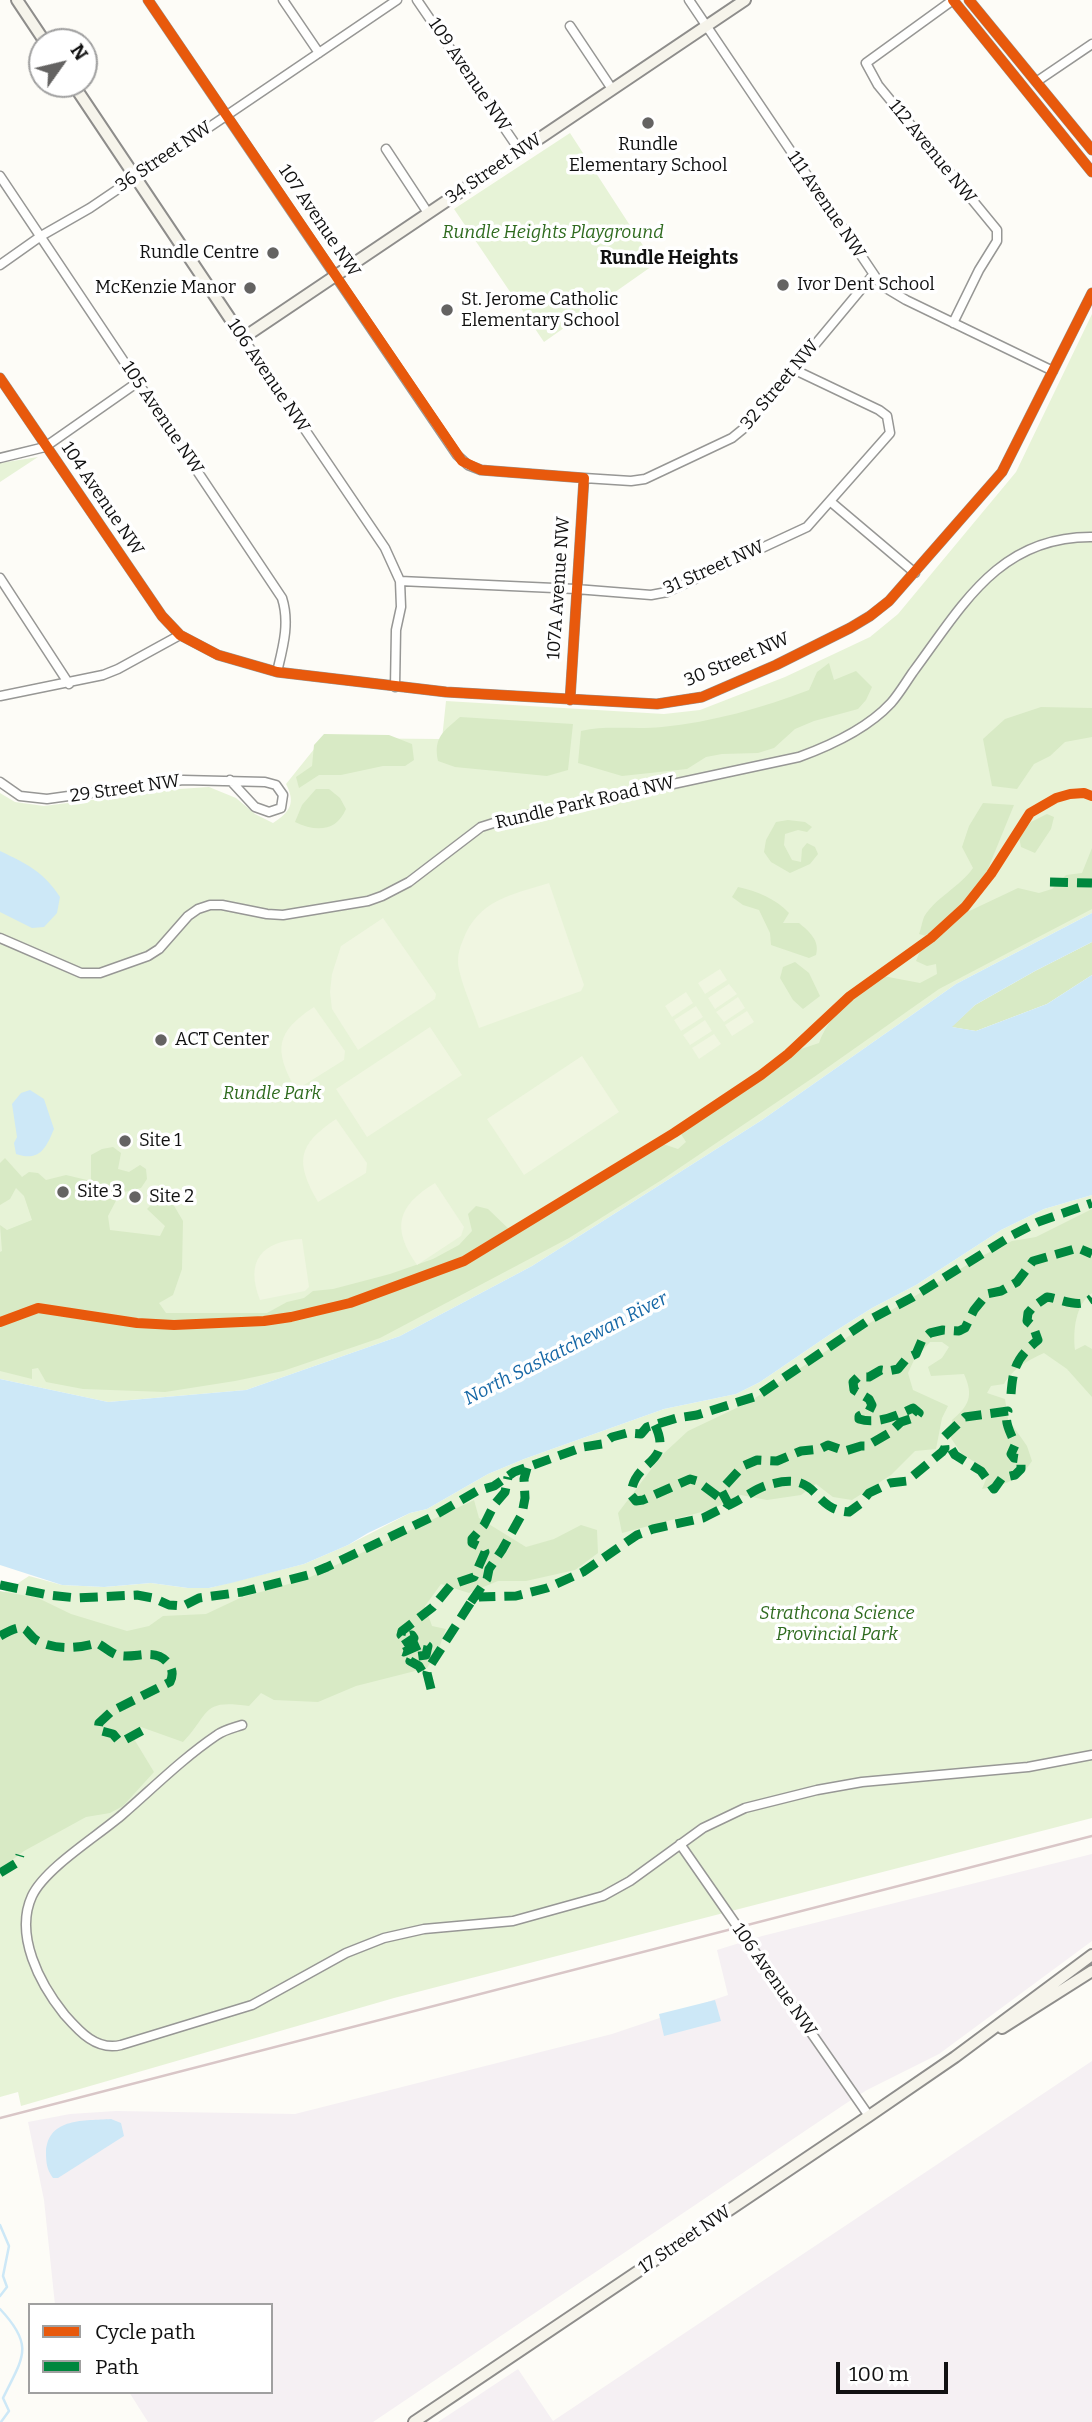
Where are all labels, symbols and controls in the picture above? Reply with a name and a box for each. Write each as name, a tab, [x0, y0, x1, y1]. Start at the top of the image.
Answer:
street label: 109 Avenue NW	[423, 14, 515, 136]
north arrow	[28, 28, 98, 98]
text: N	[66, 40, 93, 65]
street label: 112 Avenue NW	[884, 96, 980, 208]
marker: Rundle Elementary School	[640, 115, 656, 131]
street label: 36 Street NW	[112, 117, 216, 197]
street label: 34 Street NW	[442, 129, 546, 209]
place label: Rundle Elementary School	[569, 134, 727, 176]
street label: 111 Avenue NW	[782, 147, 870, 263]
street label: 107 Avenue NW	[274, 161, 364, 281]
park label: Rundle Heights Playground	[442, 222, 664, 244]
place label: Rundle Centre	[139, 242, 259, 264]
marker: Rundle Centre	[265, 245, 281, 261]
district label: Rundle Heights	[600, 248, 738, 270]
place label: Ivor Dent School	[797, 274, 935, 296]
place label: McKenzie Manor	[95, 277, 236, 299]
marker: Ivor Dent School	[775, 277, 791, 293]
marker: McKenzie Manor	[242, 280, 258, 296]
place label: St. Jerome Catholic Elementary School	[461, 289, 620, 332]
marker: St. Jerome Catholic Elementary School	[439, 302, 455, 318]
street label: 106 Avenue NW	[222, 315, 314, 437]
street label: 32 Street NW	[736, 336, 824, 434]
street label: 105 Avenue NW	[116, 358, 208, 478]
street label: 104 Avenue NW	[56, 438, 148, 560]
street label: 107A Avenue NW	[543, 516, 575, 660]
street label: 31 Street NW	[660, 536, 768, 600]
street label: 30 Street NW	[681, 628, 793, 692]
street label: 29 Street NW	[69, 771, 181, 807]
street label: Rundle Park Road NW	[493, 772, 677, 834]
place label: ACT Center	[175, 1029, 269, 1051]
marker: ACT Center	[153, 1032, 169, 1048]
park label: Rundle Park	[223, 1083, 321, 1105]
place label: Site 1	[139, 1130, 182, 1152]
marker: Site 1	[117, 1133, 133, 1149]
place label: Site 3	[77, 1181, 123, 1203]
marker: Site 3	[55, 1184, 71, 1200]
place label: Site 2	[149, 1186, 194, 1208]
marker: Site 2	[127, 1189, 143, 1205]
water label: North Saskatchewan River	[460, 1288, 672, 1410]
park label: Strathcona Science Provincial Park	[759, 1603, 915, 1646]
street label: 106 Avenue NW	[727, 1920, 821, 2040]
street label: 17 Street NW	[635, 2201, 735, 2279]
legend	[28, 2303, 273, 2394]
text: Cycle path	[95, 2319, 195, 2345]
scale bar	[840, 2348, 952, 2392]
text: Path	[95, 2354, 139, 2380]
text: 100 m	[849, 2361, 909, 2387]

